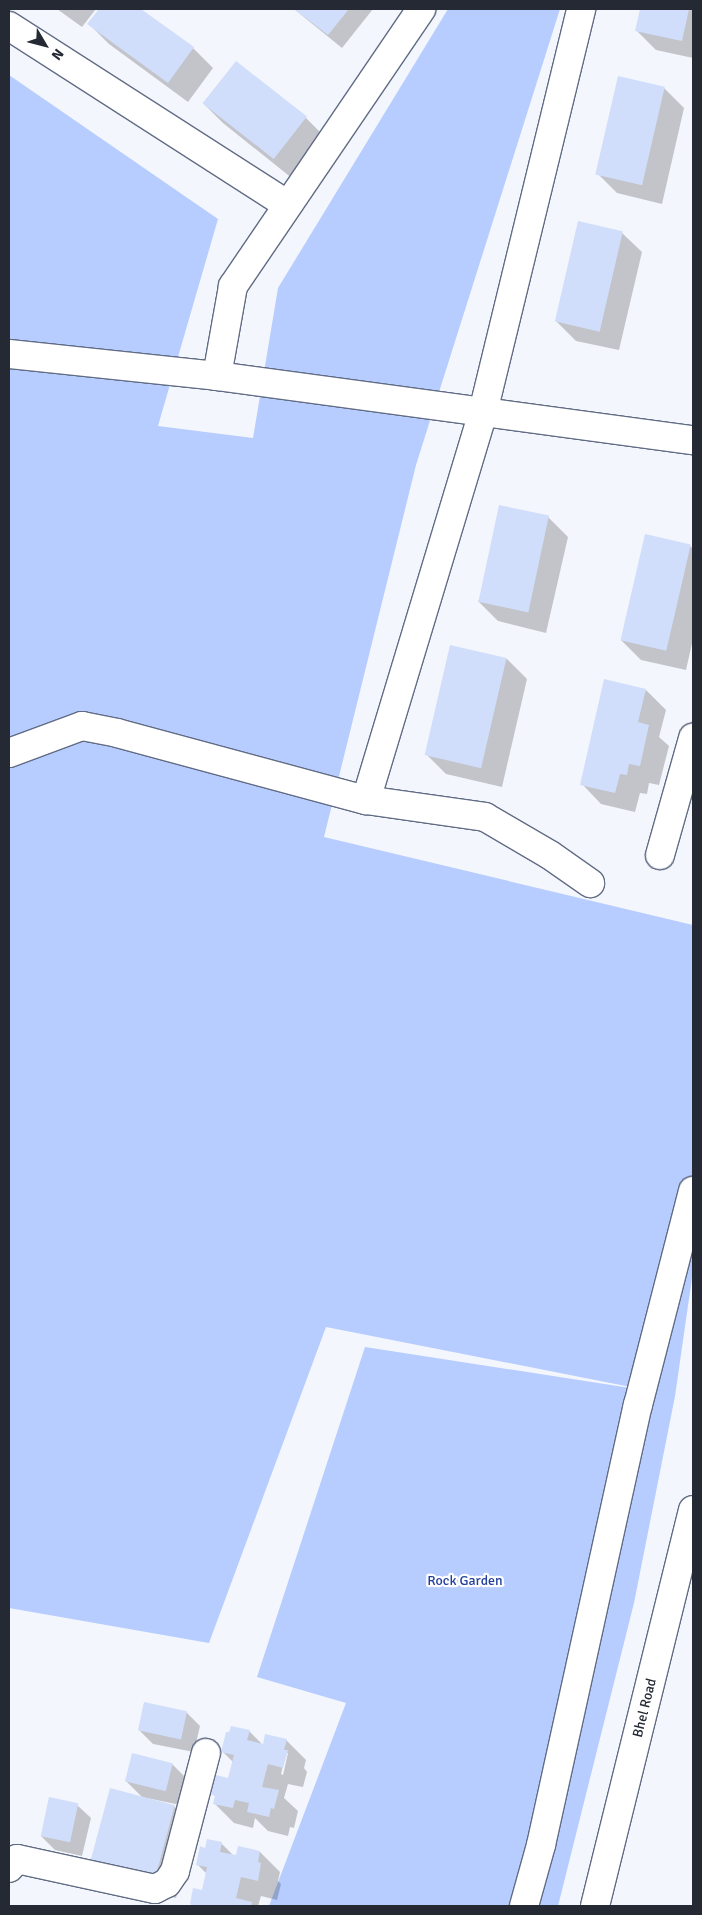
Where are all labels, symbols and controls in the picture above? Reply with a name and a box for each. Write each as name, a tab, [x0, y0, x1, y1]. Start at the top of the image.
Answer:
north arrow	[20, 20, 70, 70]
text: N	[48, 45, 67, 63]
park label: Rock Garden	[427, 1573, 503, 1589]
street label: Bhel Road	[630, 1677, 660, 1739]

